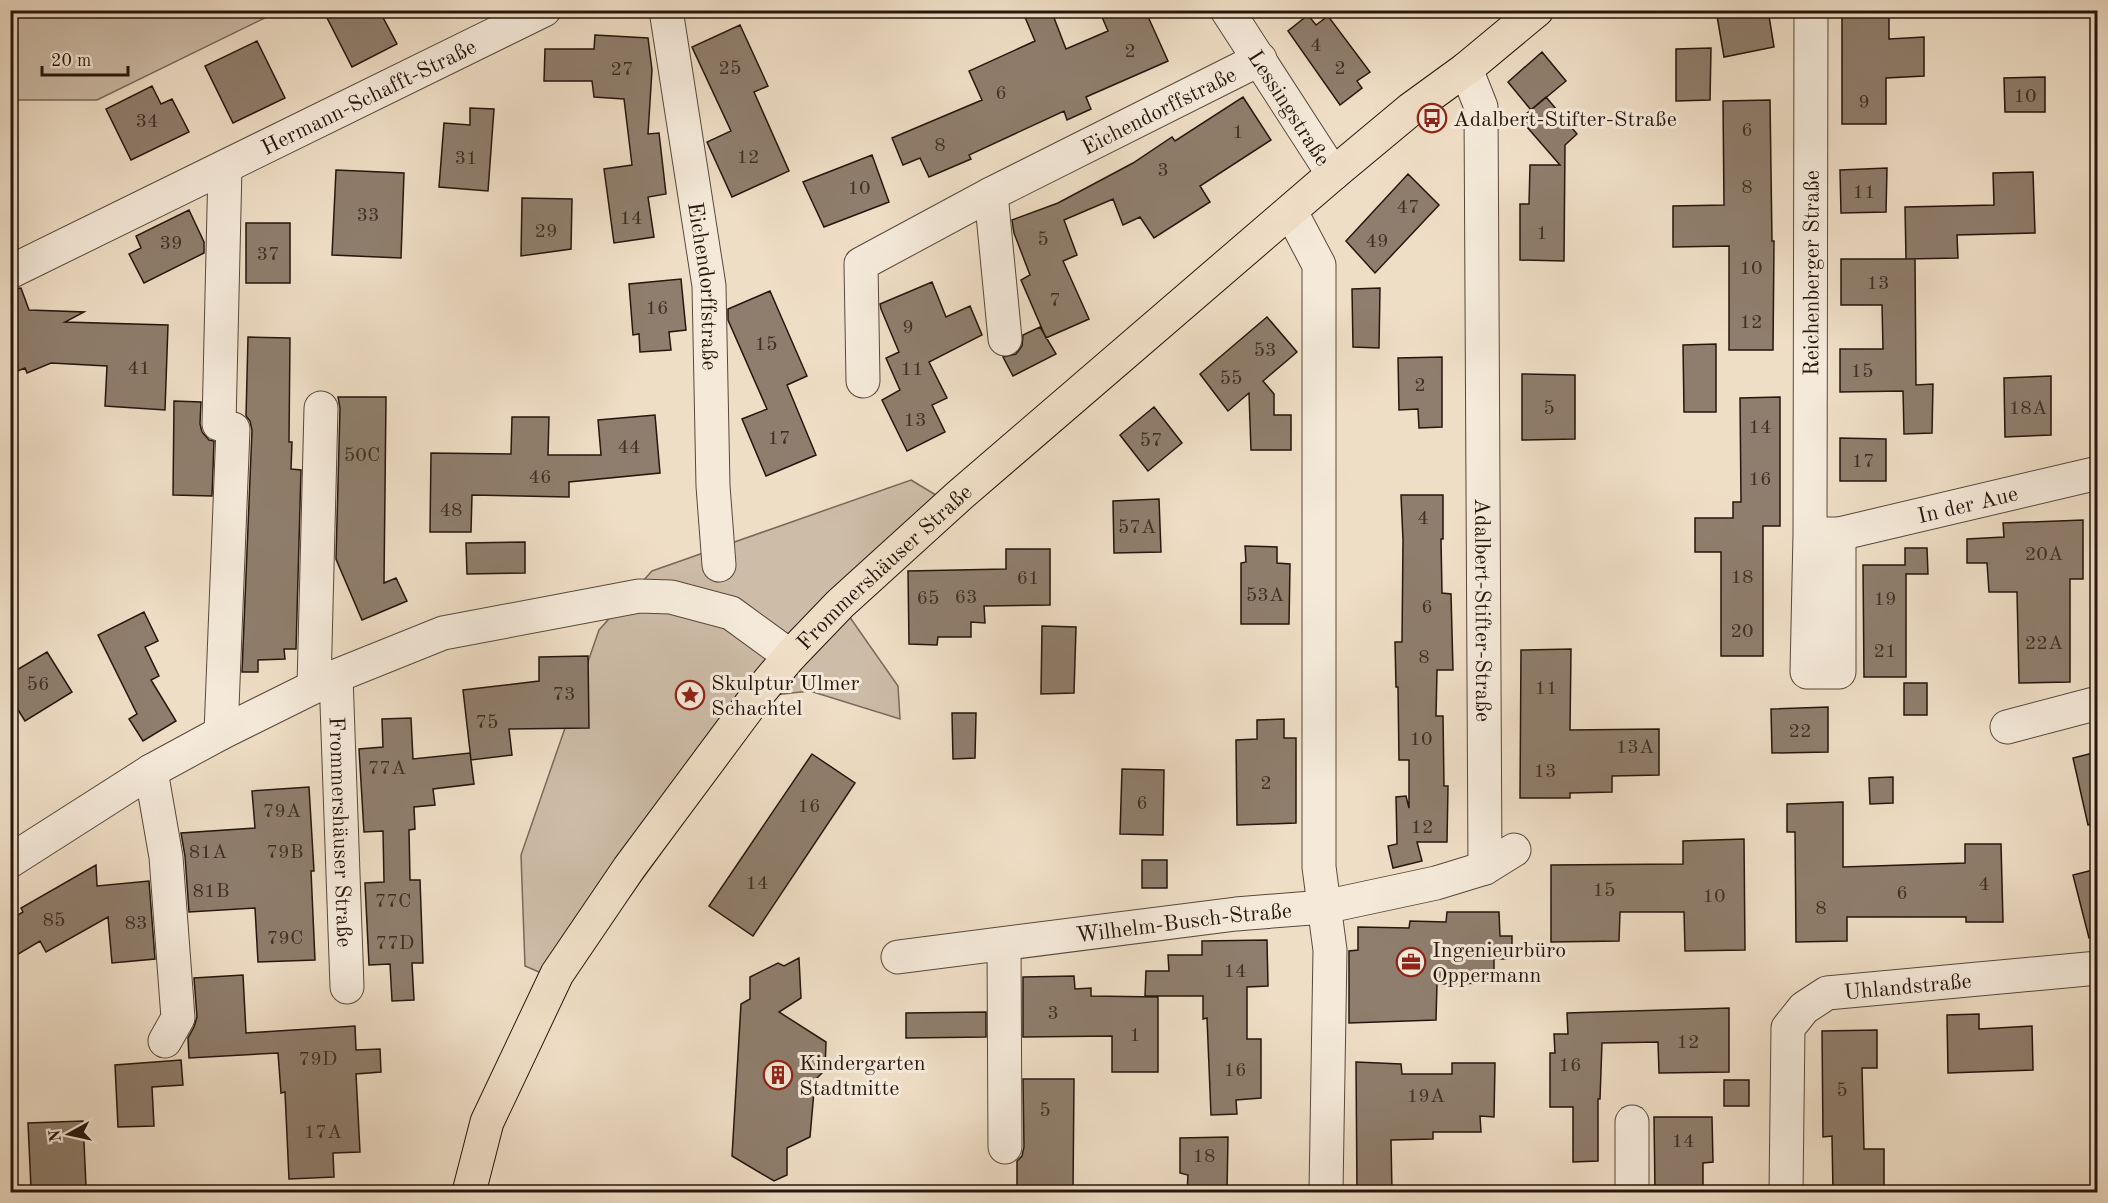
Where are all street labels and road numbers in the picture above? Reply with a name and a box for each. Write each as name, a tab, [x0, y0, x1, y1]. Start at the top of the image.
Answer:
street label: Hermann-Schafft-Straße	[258, 36, 480, 160]
street label: Lessingstraße	[1243, 47, 1334, 170]
street label: Eichendorffstraße	[1079, 64, 1240, 160]
street label: Reichenberger Straße	[1801, 170, 1824, 376]
street label: Eichendorffstraße	[683, 201, 720, 371]
street label: Frommershäuser Straße	[793, 481, 977, 655]
street label: In der Aue	[1916, 483, 2020, 528]
street label: Adalbert-Stifter-Straße	[1470, 498, 1493, 722]
street label: Frommershäuser Straße	[324, 716, 355, 948]
street label: Wilhelm-Busch-Straße	[1075, 901, 1293, 947]
street label: Uhlandstraße	[1843, 971, 1973, 1004]

